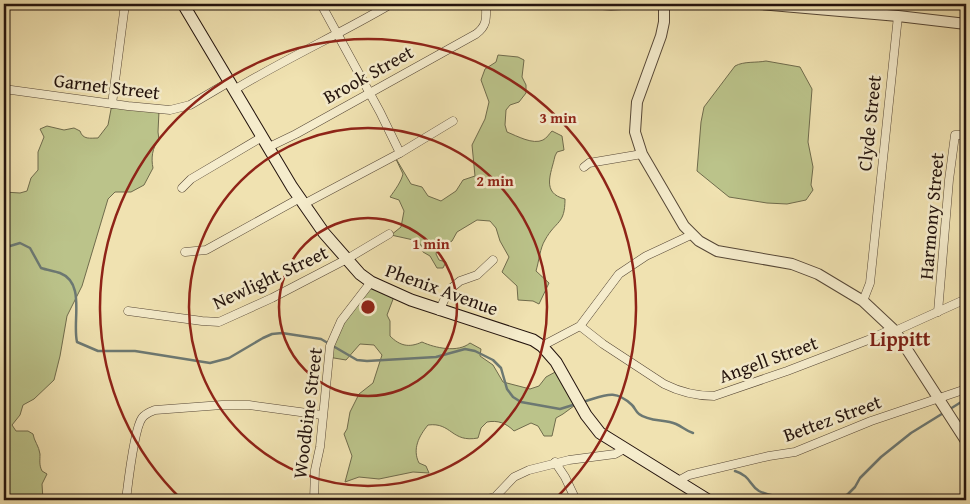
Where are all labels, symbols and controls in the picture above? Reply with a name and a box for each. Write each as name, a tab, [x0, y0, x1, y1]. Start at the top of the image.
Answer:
street label: Brook Street	[318, 37, 419, 110]
street label: Garnet Street	[52, 66, 162, 106]
street label: Clyde Street	[850, 73, 888, 172]
text: 3 min	[539, 107, 577, 128]
street label: Harmony Street	[912, 151, 951, 280]
text: 2 min	[476, 170, 514, 191]
text: 1 min	[412, 233, 450, 254]
street label: Newlight Street	[208, 238, 333, 316]
street label: Phenix Avenue	[382, 256, 502, 322]
centre of rings	[359, 298, 377, 316]
district label: Lippitt	[870, 324, 931, 353]
street label: Angell Street	[715, 328, 822, 390]
street label: Woodbine Street	[285, 346, 329, 480]
street label: Bettez Street	[779, 387, 885, 449]

